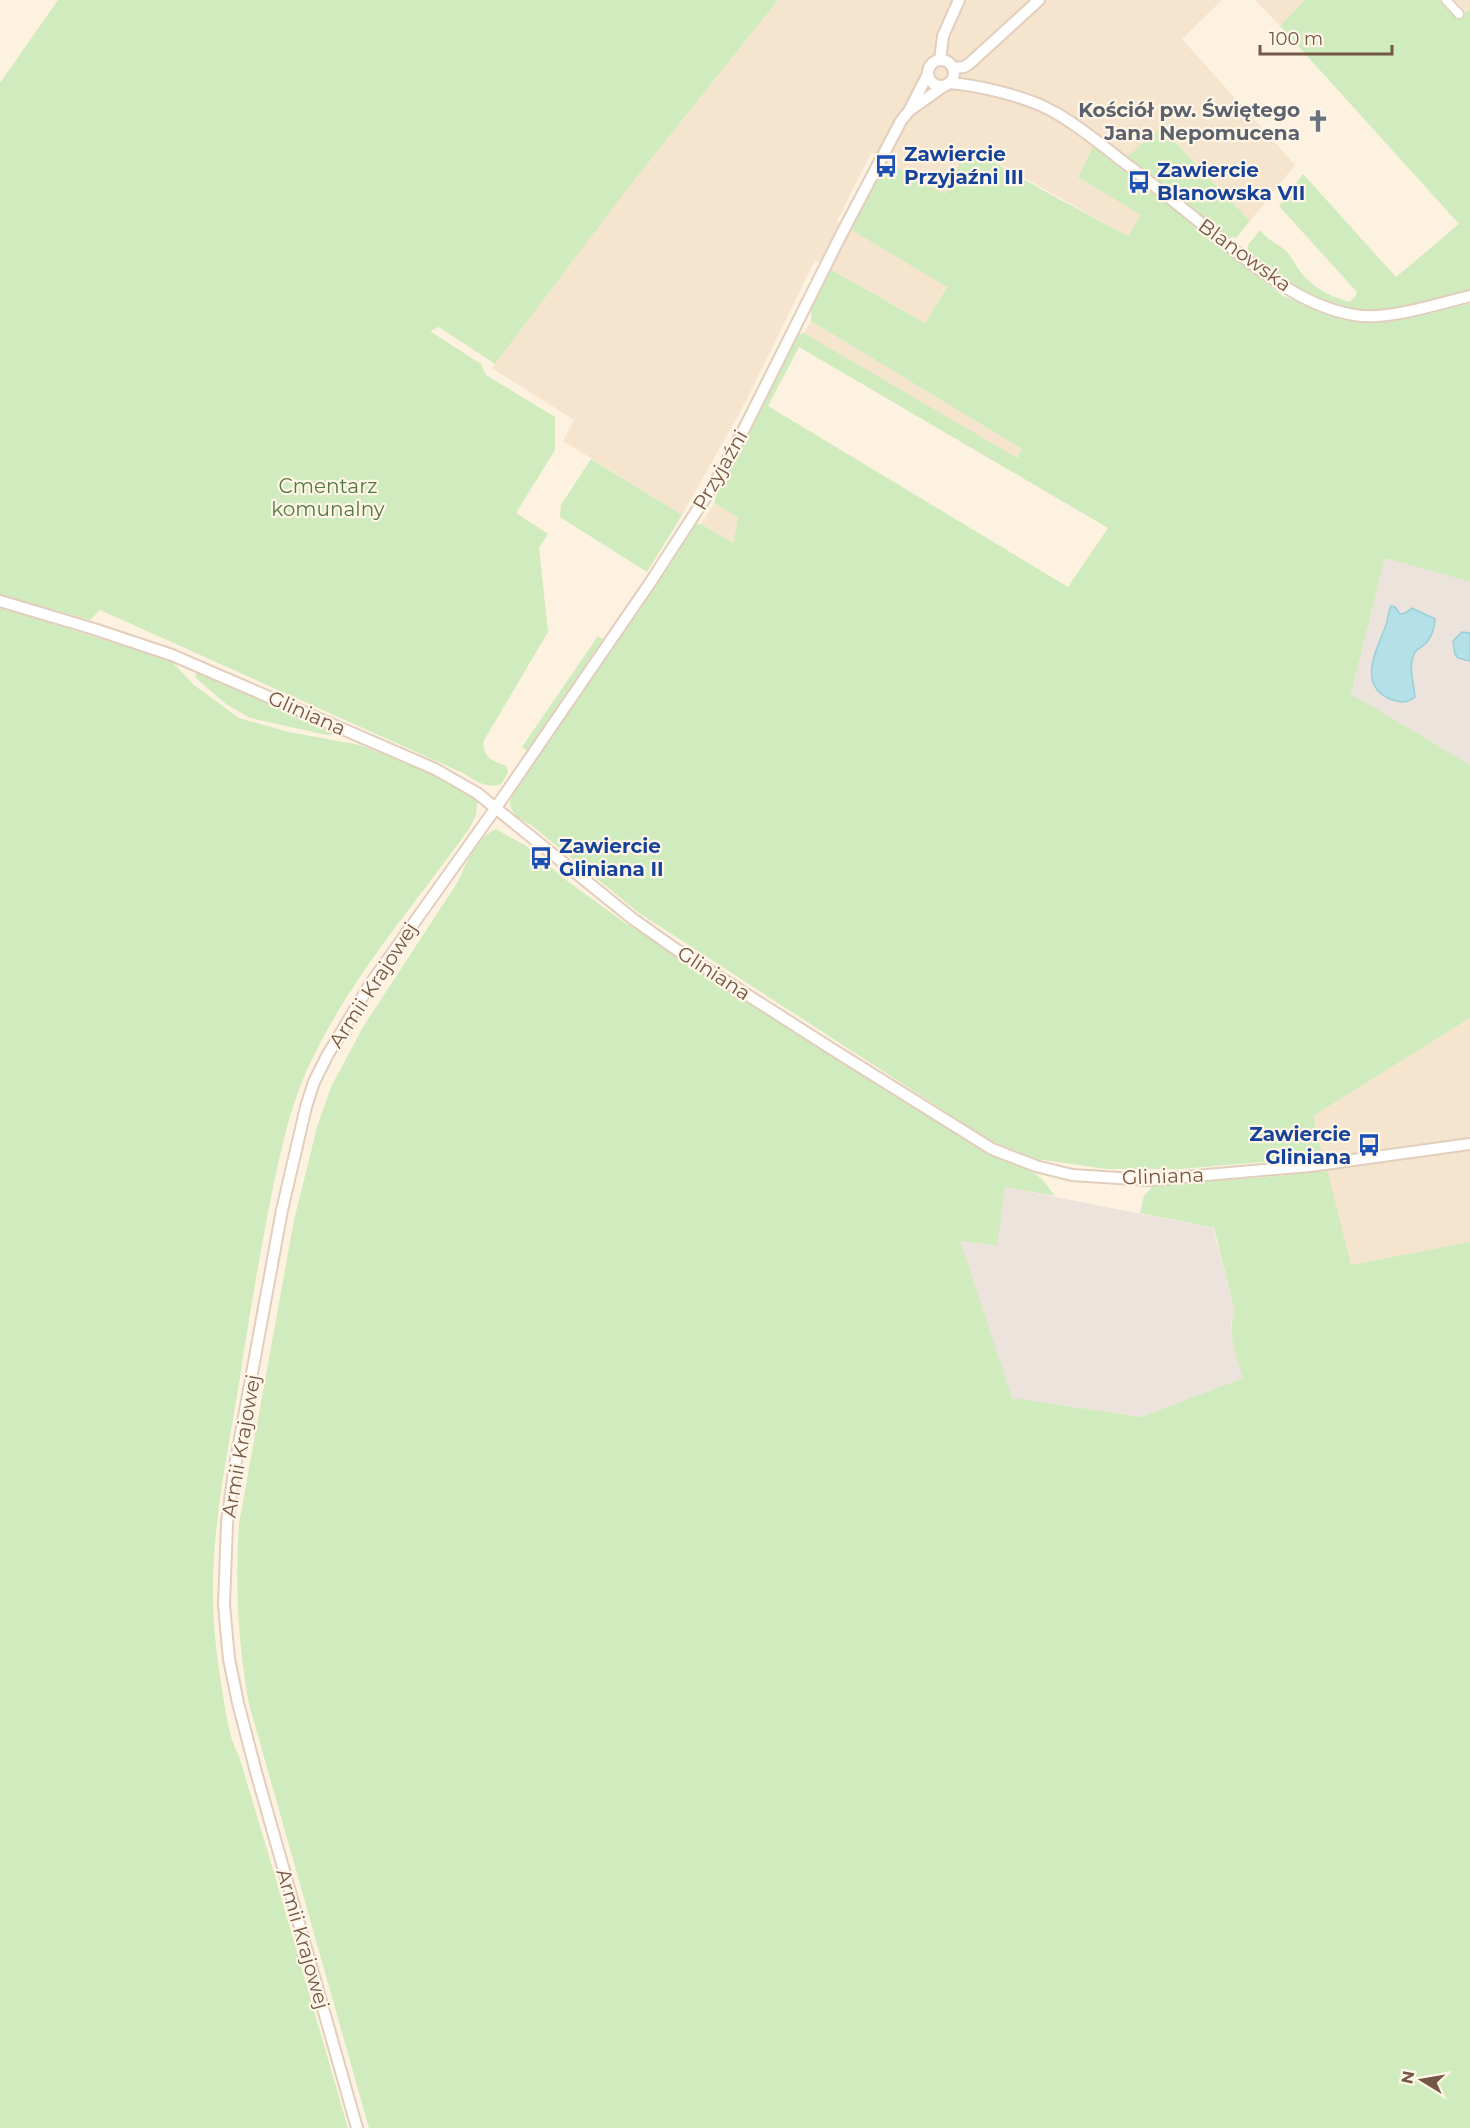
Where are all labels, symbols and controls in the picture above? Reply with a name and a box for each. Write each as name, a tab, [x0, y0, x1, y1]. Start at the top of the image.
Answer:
scale bar	[1260, 18, 1392, 56]
text: 100 m	[1269, 28, 1323, 50]
place label: Kościół pw. Świętego Jana Nepomucena	[1078, 98, 1300, 145]
church icon: Kościół pw. Świętego Jana Nepomucena	[1305, 108, 1331, 134]
place label: Zawiercie Przyjaźni III	[904, 142, 1024, 189]
bus stop icon: Zawiercie Przyjaźni III	[873, 153, 899, 179]
place label: Zawiercie Blanowska VII	[1157, 158, 1305, 205]
bus stop icon: Zawiercie Blanowska VII	[1126, 169, 1152, 195]
street label: Blanowska	[1194, 213, 1296, 297]
street label: Przyjaźni	[687, 426, 753, 514]
park label: Cmentarz komunalny	[271, 474, 385, 521]
street label: Gliniana	[265, 685, 349, 741]
place label: Zawiercie Gliniana II	[559, 834, 664, 881]
bus stop icon: Zawiercie Gliniana II	[528, 845, 554, 871]
street label: Armii Krajowej	[323, 918, 423, 1052]
street label: Gliniana	[673, 941, 755, 1005]
place label: Zawiercie Gliniana	[1249, 1122, 1351, 1169]
bus stop icon: Zawiercie Gliniana	[1356, 1132, 1382, 1158]
street label: Gliniana	[1121, 1163, 1205, 1189]
street label: Armii Krajowej	[217, 1373, 265, 1519]
street label: Armii Krajowej	[271, 1866, 335, 2012]
north arrow	[1392, 2050, 1452, 2110]
text: N	[1397, 2069, 1418, 2085]

